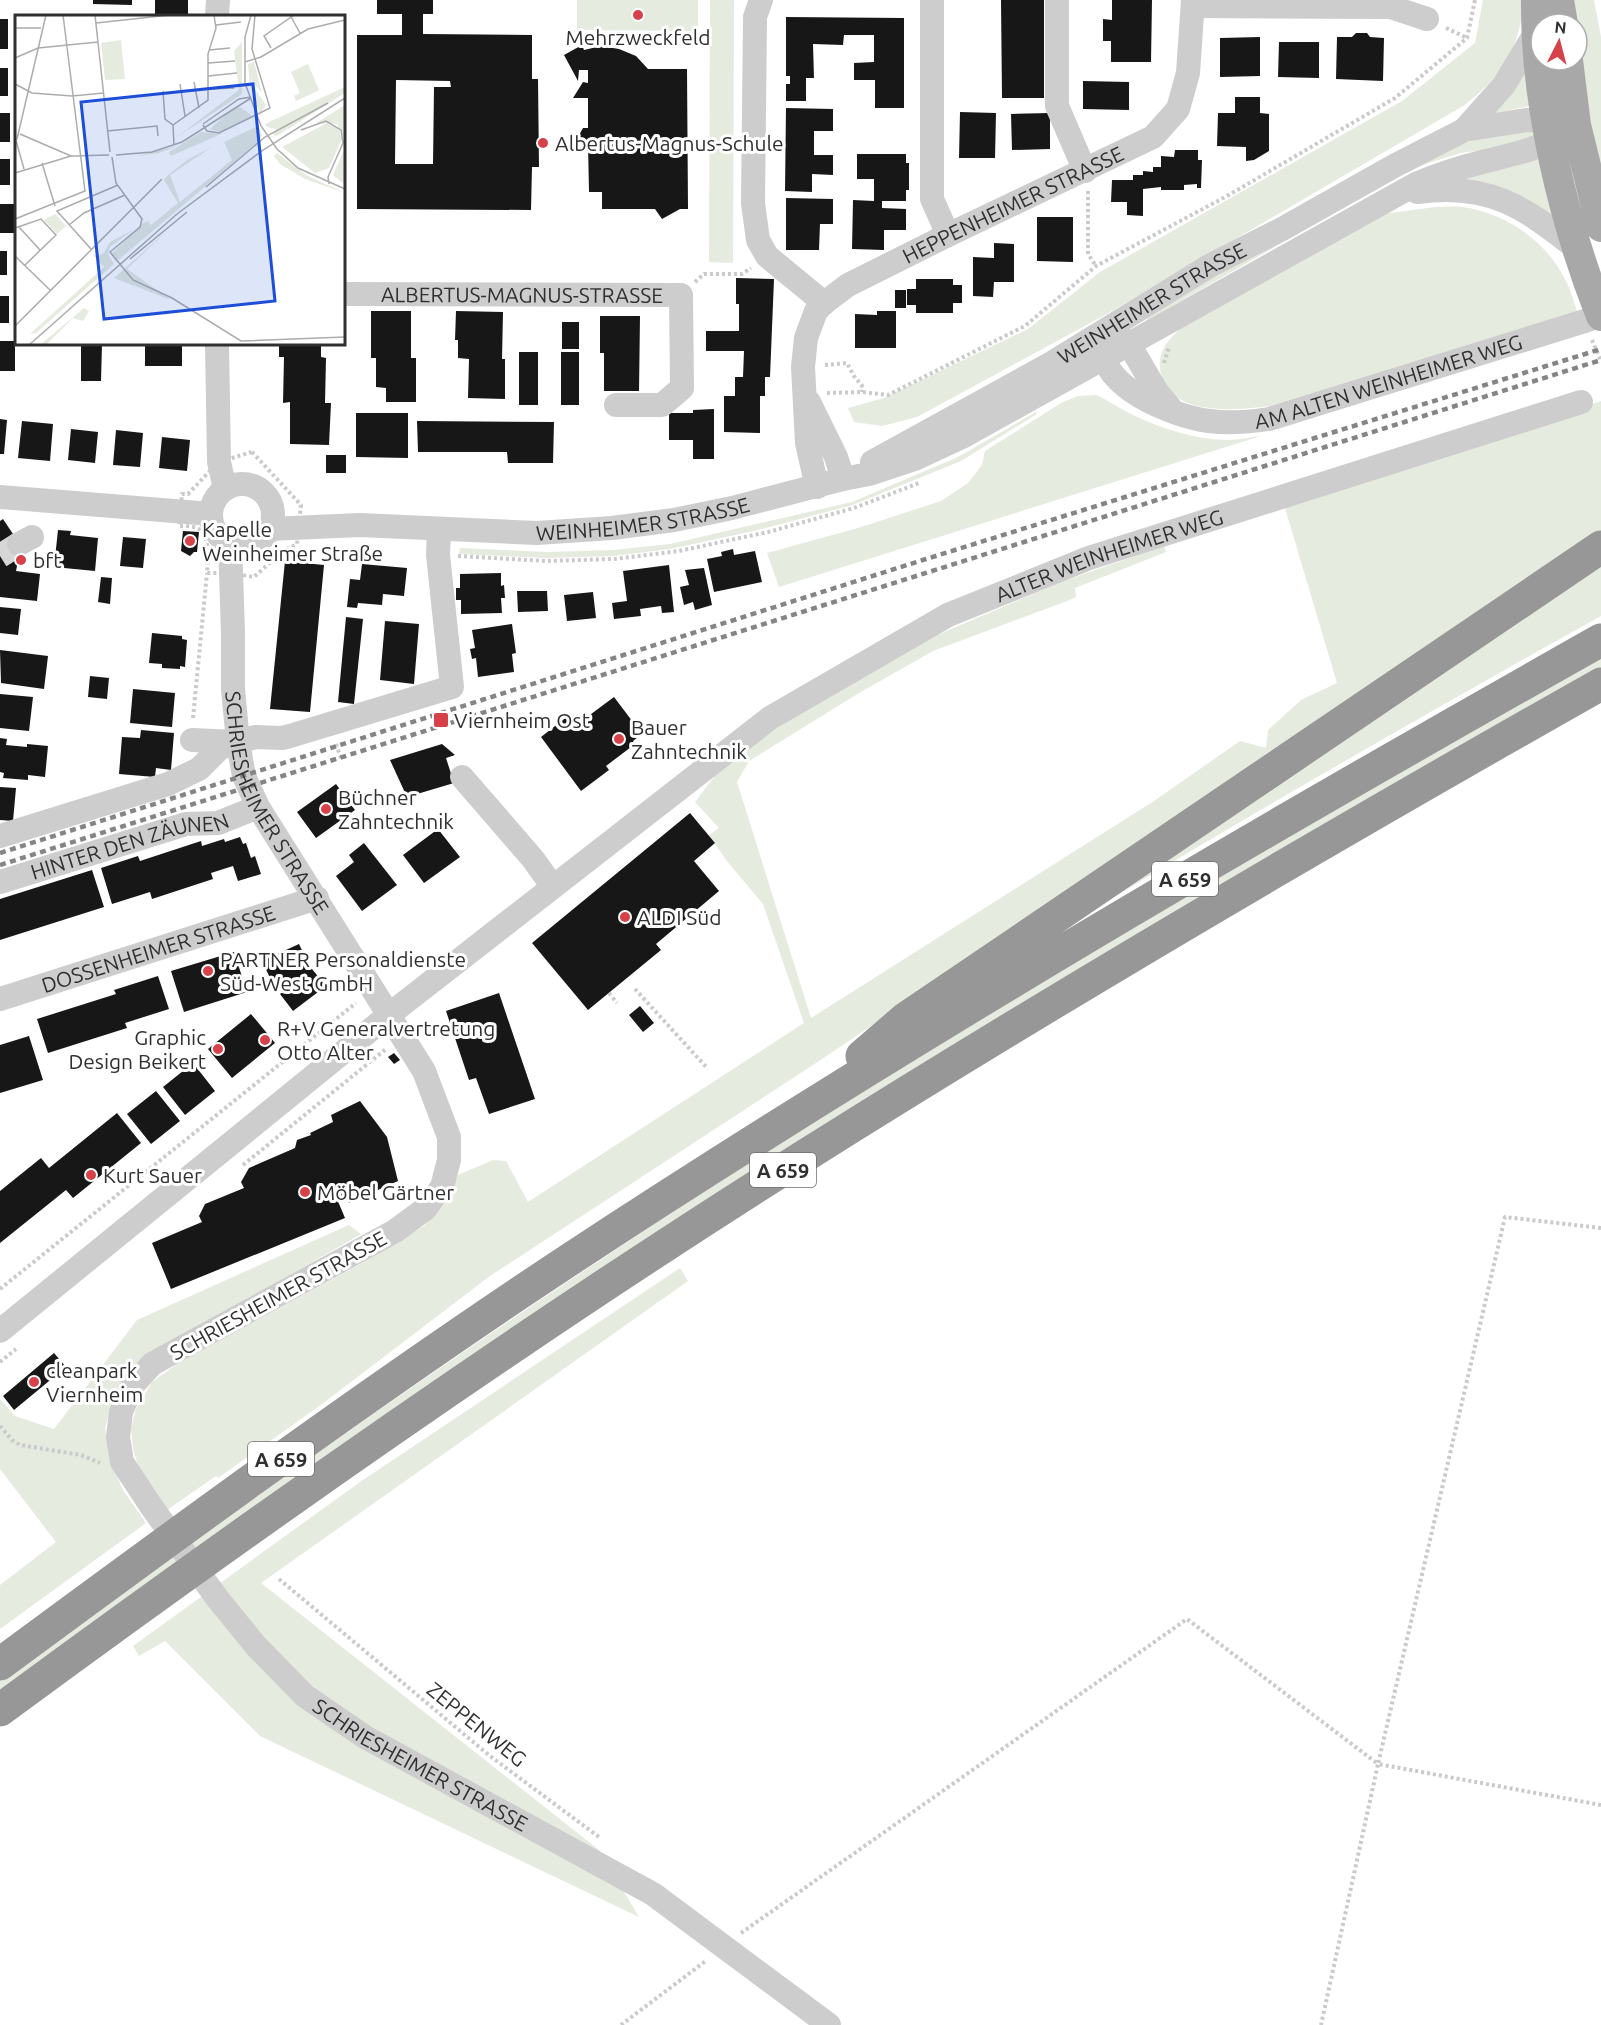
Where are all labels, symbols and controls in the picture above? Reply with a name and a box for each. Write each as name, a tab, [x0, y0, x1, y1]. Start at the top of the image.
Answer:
marker: Mehrzweckfeld	[631, 8, 645, 22]
north arrow	[1529, 12, 1589, 72]
inset map	[15, 15, 345, 345]
text: N	[1554, 18, 1567, 37]
place label: Mehrzweckfeld	[565, 25, 711, 49]
place label: Albertus-Magnus-Schule	[555, 131, 784, 155]
marker: Albertus-Magnus-Schule	[536, 136, 550, 150]
street label: HEPPENHEIMER STRASSE	[898, 141, 1127, 268]
street label: WEINHEIMER STRASSE	[1053, 237, 1250, 368]
street label: ALBERTUS-MAGNUS-STRASSE	[381, 282, 663, 307]
street label: AM ALTEN WEINHEIMER WEG	[1253, 329, 1525, 433]
street label: WEINHEIMER STRASSE	[535, 492, 752, 545]
street label: ALTER WEINHEIMER WEG	[992, 504, 1226, 607]
place label: Kapelle Weinheimer Straße	[202, 517, 383, 565]
marker: Kapelle Weinheimer Straße	[183, 534, 197, 548]
place label: bft	[33, 548, 62, 572]
marker: bft	[14, 553, 28, 567]
street label: SCHRIESHEIMER STRASSE	[221, 690, 334, 918]
place label: Viernheim Ost	[454, 708, 590, 732]
marker: Viernheim Ost	[432, 711, 450, 729]
place label: Bauer Zahntechnik	[631, 715, 747, 763]
marker: Bauer Zahntechnik	[612, 732, 626, 746]
place label: Büchner Zahntechnik	[338, 785, 454, 833]
marker: Büchner Zahntechnik	[319, 802, 333, 816]
street label: HINTER DEN ZÄUNEN	[28, 808, 232, 884]
road number: A 659	[1152, 862, 1218, 896]
street label: DOSSENHEIMER STRASSE	[38, 900, 278, 997]
place label: ALDI Süd	[637, 905, 722, 929]
marker: ALDI Süd	[618, 910, 632, 924]
place label: PARTNER Personaldienste Süd-West GmbH	[220, 947, 466, 995]
marker: PARTNER Personaldienste Süd-West GmbH	[201, 964, 215, 978]
place label: R+V Generalvertretung Otto Alter	[277, 1016, 495, 1064]
place label: Graphic Design Beikert	[68, 1025, 206, 1073]
marker: R+V Generalvertretung Otto Alter	[258, 1033, 272, 1047]
marker: Graphic Design Beikert	[211, 1042, 225, 1056]
road number: A 659	[750, 1153, 816, 1187]
place label: Kurt Sauer	[103, 1163, 202, 1187]
marker: Kurt Sauer	[84, 1168, 98, 1182]
place label: Möbel Gärtner	[317, 1180, 454, 1204]
marker: Möbel Gärtner	[298, 1185, 312, 1199]
street label: SCHRIESHEIMER STRASSE	[166, 1225, 390, 1365]
place label: cleanpark Viernheim	[46, 1358, 143, 1406]
marker: cleanpark Viernheim	[27, 1375, 41, 1389]
road number: A 659	[248, 1442, 314, 1476]
street label: ZEPPENWEG	[423, 1677, 531, 1771]
street label: SCHRIESHEIMER STRASSE	[309, 1693, 532, 1836]

